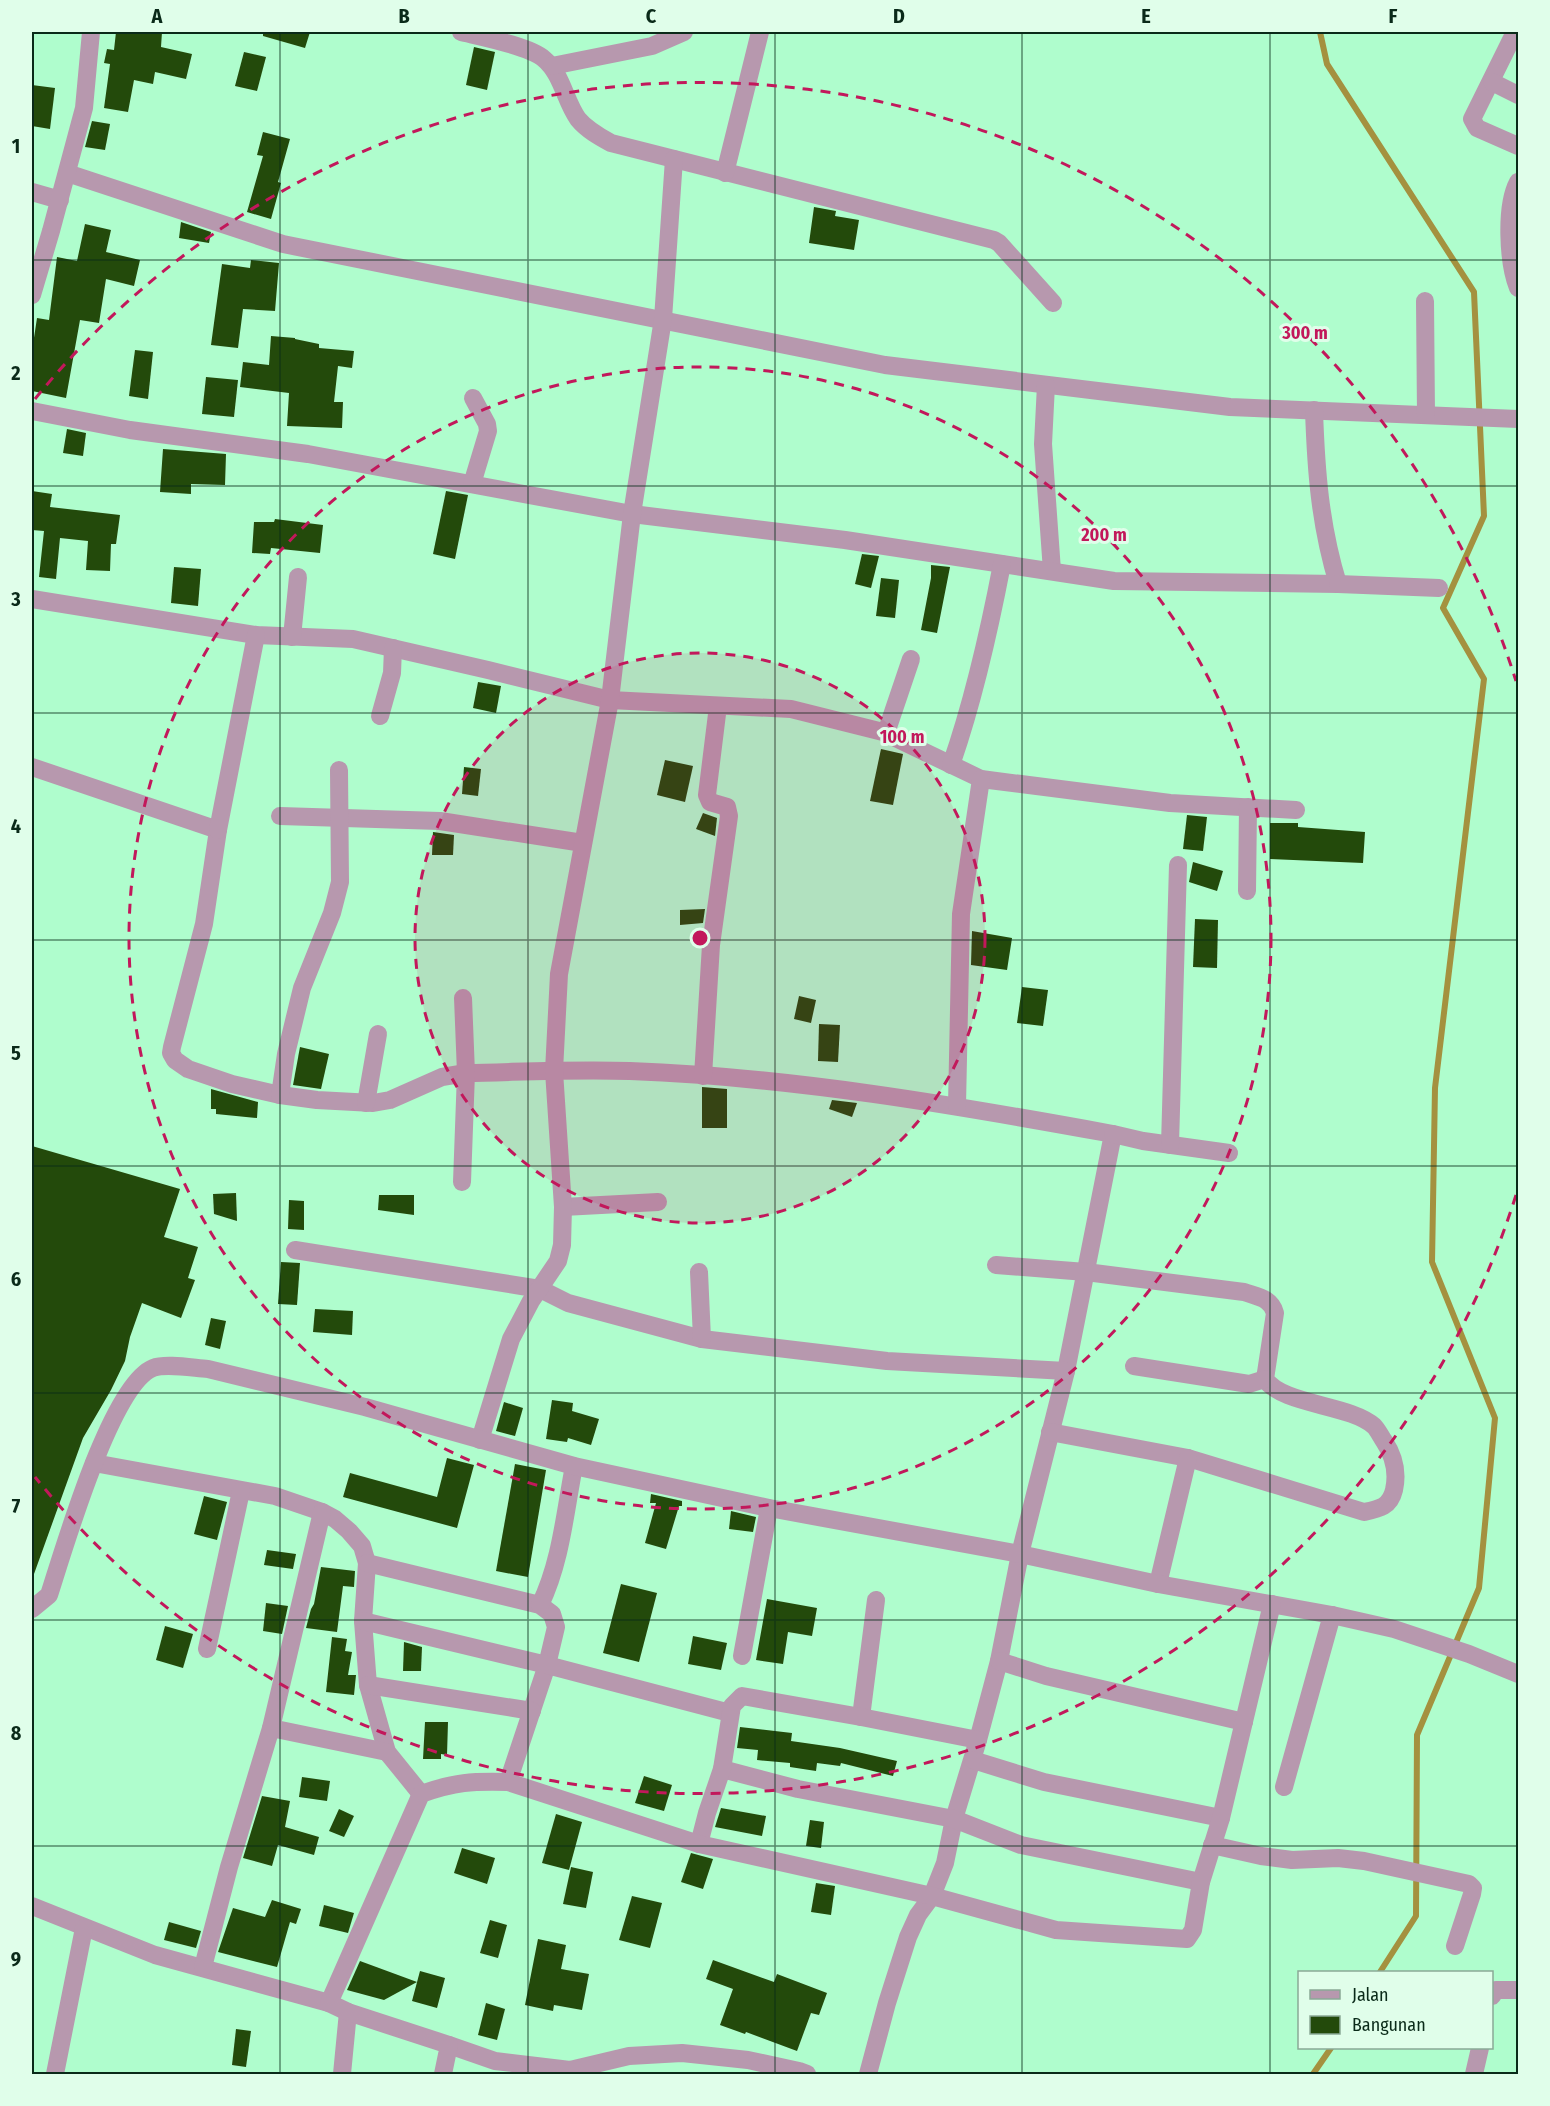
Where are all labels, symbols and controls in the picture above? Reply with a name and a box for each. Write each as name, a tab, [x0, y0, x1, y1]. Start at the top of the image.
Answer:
text: A	[151, 4, 164, 28]
text: B	[398, 4, 410, 28]
text: C	[646, 4, 657, 28]
text: D	[893, 4, 905, 28]
text: E	[1141, 4, 1151, 28]
text: F	[1389, 4, 1398, 28]
text: 1	[12, 134, 20, 158]
text: 300 m	[1281, 322, 1328, 344]
text: 2	[10, 361, 21, 385]
text: 200 m	[1080, 524, 1127, 546]
text: 3	[10, 587, 21, 611]
text: 100 m	[880, 726, 924, 748]
text: 4	[11, 814, 21, 838]
centre of rings	[690, 928, 710, 948]
text: 5	[11, 1041, 21, 1065]
text: 6	[11, 1267, 21, 1291]
text: 7	[12, 1494, 21, 1518]
text: 8	[11, 1721, 22, 1745]
text: 9	[11, 1947, 21, 1971]
legend	[1298, 1971, 1493, 2049]
text: Jalan	[1352, 1984, 1389, 2006]
text: Bangunan	[1352, 2014, 1426, 2036]

